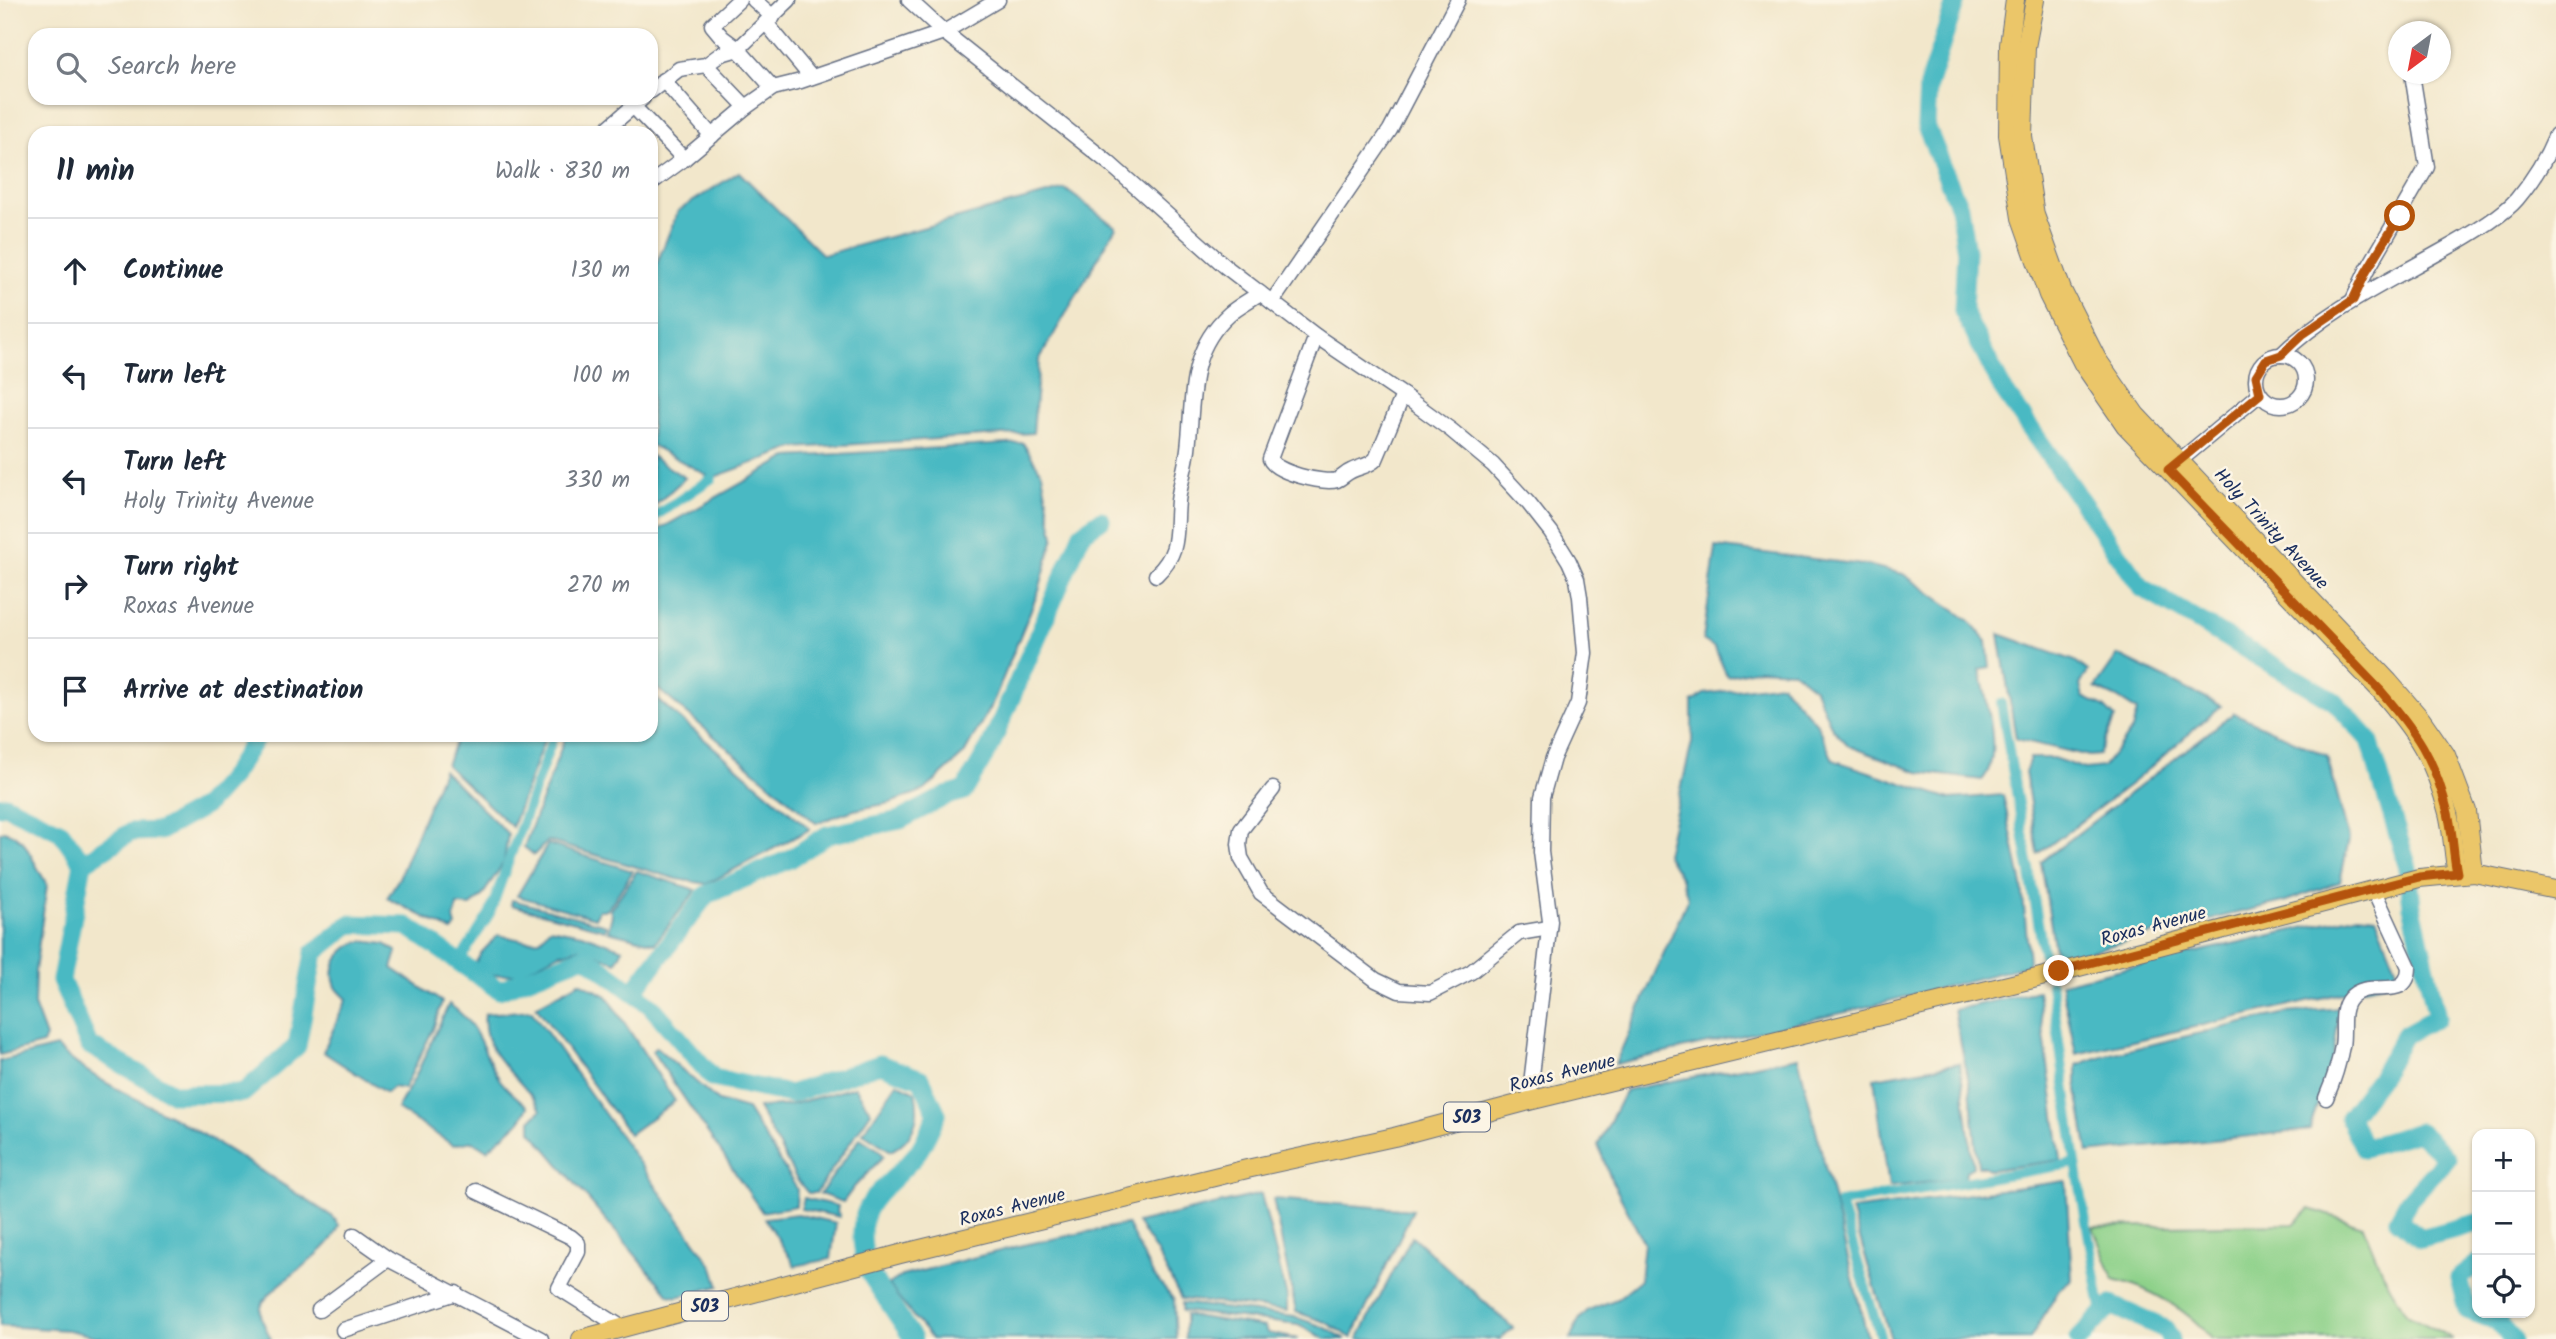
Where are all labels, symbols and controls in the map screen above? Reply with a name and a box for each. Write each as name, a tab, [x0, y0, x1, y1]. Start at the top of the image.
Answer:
north arrow	[2388, 21, 2451, 84]
search box	[28, 28, 658, 105]
text: Search here	[108, 46, 236, 88]
icon: search	[52, 48, 90, 86]
text: 11 min	[56, 148, 135, 196]
text: Walk · 830 m	[495, 154, 630, 190]
route start	[2384, 200, 2415, 231]
text: Continue	[123, 250, 224, 292]
icon: ahead	[56, 252, 94, 290]
text: 130 m	[571, 253, 630, 289]
text: Turn left	[123, 355, 226, 397]
icon: left	[56, 357, 94, 395]
text: 100 m	[572, 358, 630, 394]
text: Turn left	[123, 442, 226, 484]
street label: Holy Trinity Avenue	[2206, 461, 2336, 598]
icon: left	[56, 462, 94, 500]
text: 330 m	[565, 463, 630, 499]
text: Holy Trinity Avenue	[123, 484, 314, 520]
text: Turn right	[123, 547, 239, 589]
icon: right	[56, 567, 94, 605]
text: 270 m	[567, 568, 630, 604]
text: Roxas Avenue	[123, 589, 254, 625]
text: Arrive at destination	[123, 670, 363, 712]
icon: arrive	[56, 672, 94, 710]
street label: Roxas Avenue	[2097, 898, 2210, 955]
route end	[2043, 955, 2074, 986]
street label: Roxas Avenue	[1506, 1046, 1619, 1102]
road number: 503	[1444, 1102, 1490, 1132]
map controls	[2472, 1129, 2535, 1318]
button: +	[2472, 1129, 2535, 1192]
street label: Roxas Avenue	[956, 1180, 1069, 1236]
button: −	[2472, 1192, 2535, 1255]
button: locate	[2472, 1255, 2535, 1318]
road number: 503	[682, 1292, 728, 1321]

